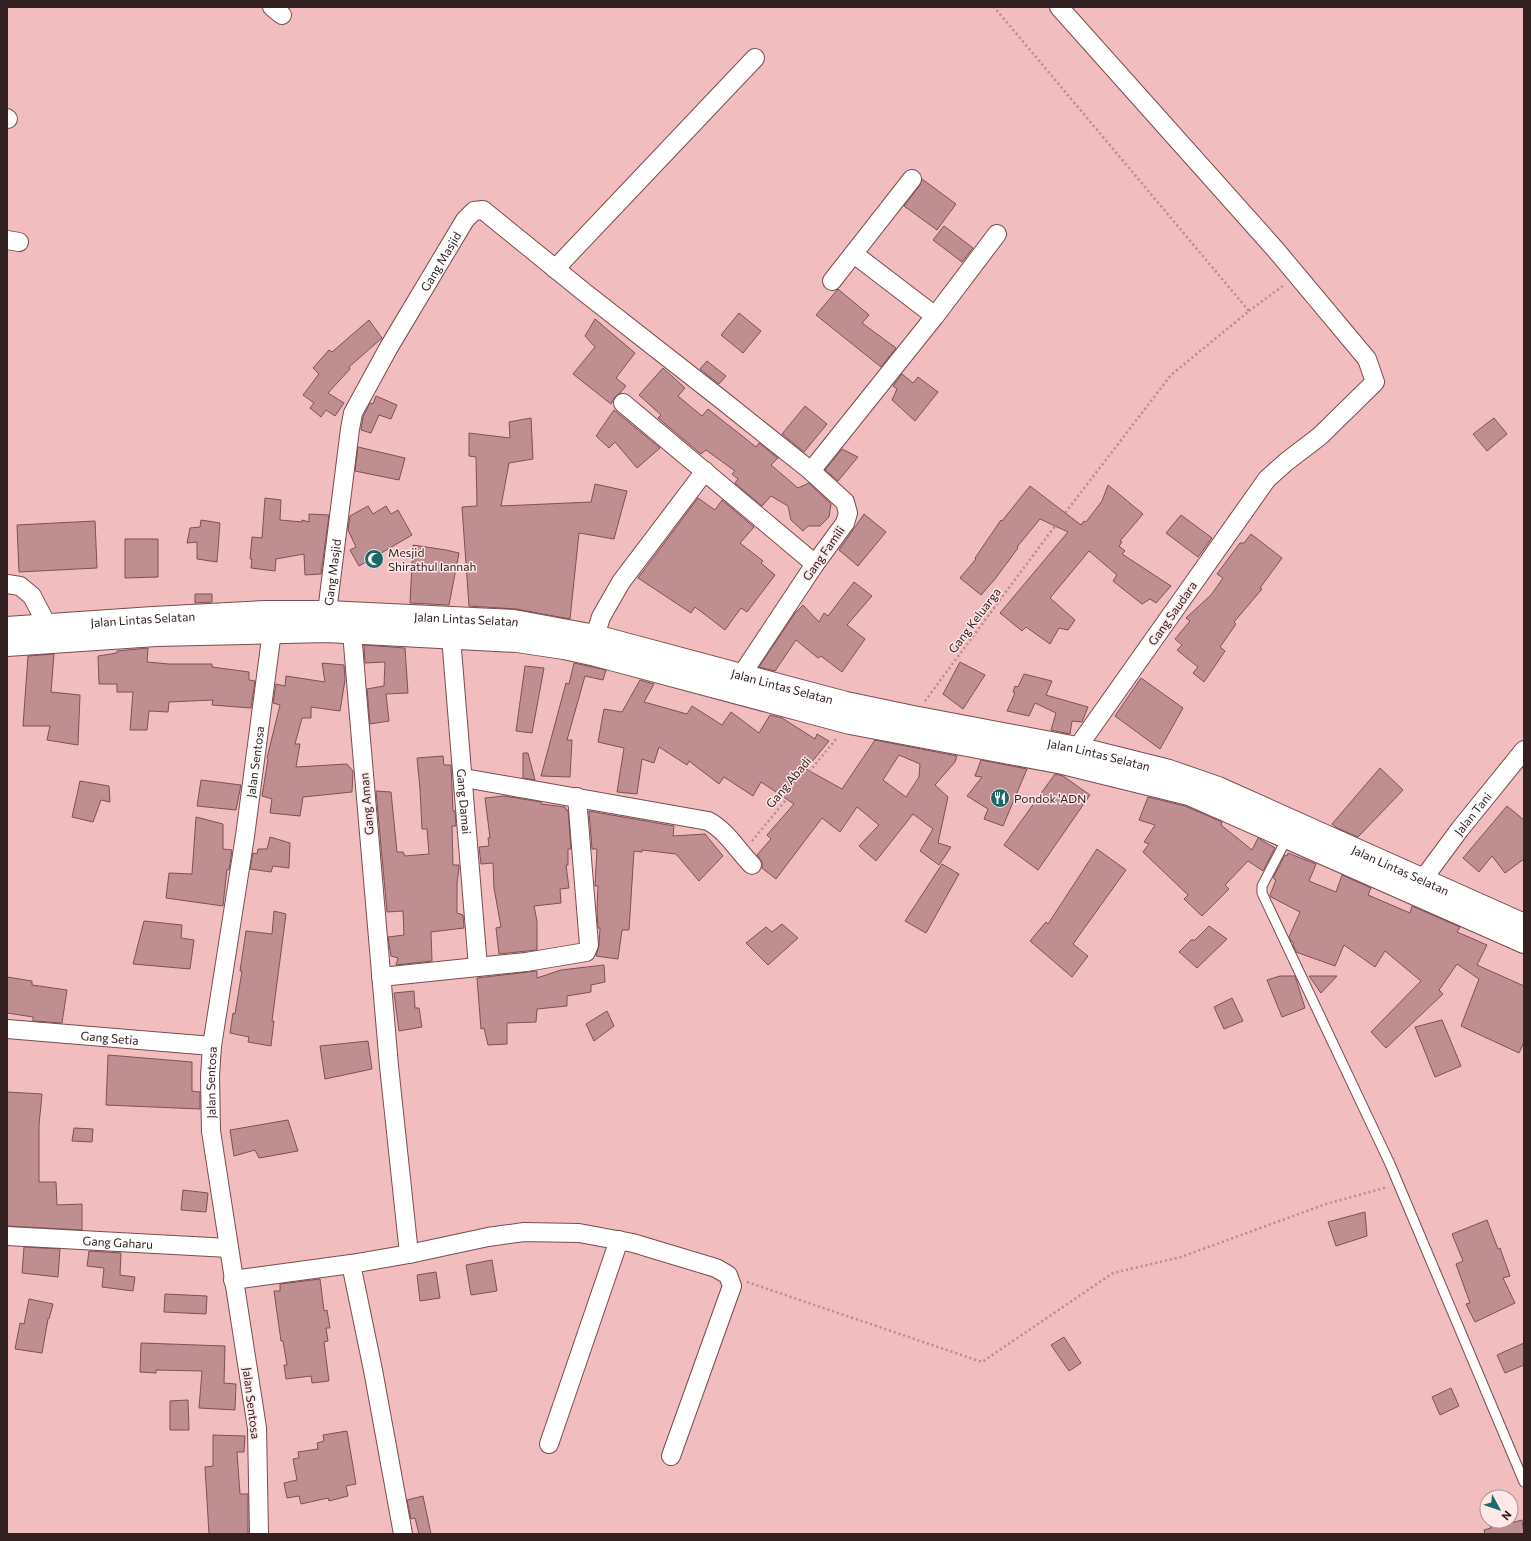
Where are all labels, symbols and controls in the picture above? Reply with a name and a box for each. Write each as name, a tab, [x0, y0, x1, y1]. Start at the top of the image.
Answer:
street label: Gang Masjid	[417, 229, 464, 293]
street label: Gang Famili	[799, 523, 847, 583]
street label: Gang Masjid	[321, 538, 343, 606]
place label: Mesjid Shirathul Iannah	[388, 545, 476, 573]
mosque icon: Mesjid Shirathul Iannah	[363, 548, 385, 570]
street label: Gang Saudara	[1145, 578, 1199, 648]
street label: Gang Keluarga	[945, 585, 1003, 655]
street label: Jalan Lintas Selatan	[90, 609, 195, 630]
street label: Jalan Lintas Selatan	[414, 609, 520, 629]
street label: Jalan Lintas Selatan	[730, 666, 835, 706]
street label: Jalan Sentosa	[243, 725, 266, 799]
street label: Jalan Lintas Selatan	[1046, 736, 1152, 773]
street label: Gang Abadi	[763, 754, 813, 810]
street label: Gang Damai	[455, 768, 474, 835]
street label: Gang Aman	[356, 772, 376, 836]
restaurant icon: Pondok 'ADN	[989, 787, 1011, 809]
street label: Jalan Tani	[1451, 789, 1494, 838]
place label: Pondok 'ADN	[1014, 791, 1086, 805]
street label: Jalan Lintas Selatan	[1349, 842, 1451, 898]
street label: Gang Setia	[80, 1028, 139, 1047]
street label: Jalan Sentosa	[203, 1046, 219, 1119]
street label: Gang Gaharu	[82, 1233, 153, 1251]
street label: Jalan Sentosa	[240, 1366, 263, 1440]
north arrow	[1479, 1489, 1519, 1529]
text: N	[1499, 1508, 1515, 1523]

